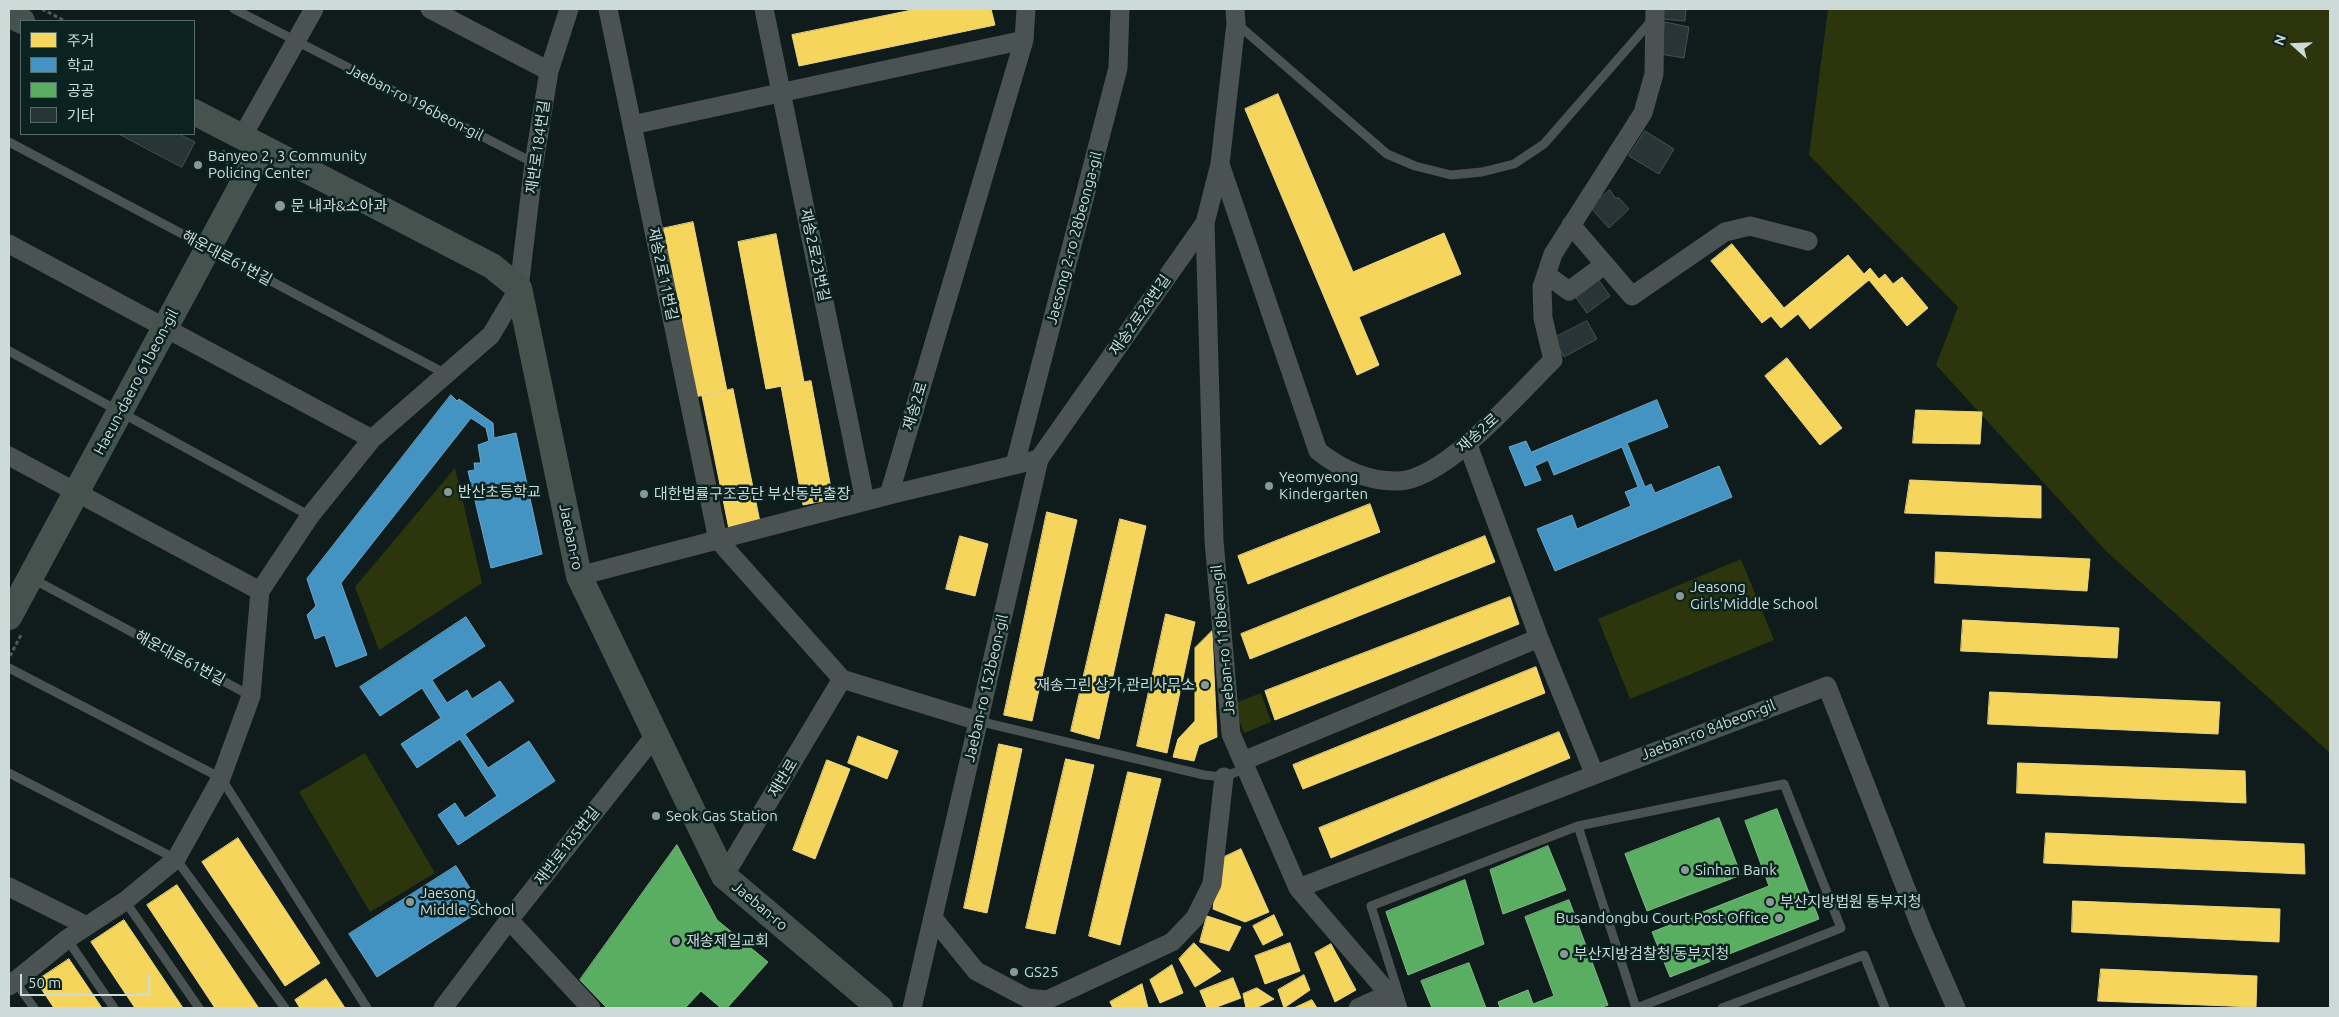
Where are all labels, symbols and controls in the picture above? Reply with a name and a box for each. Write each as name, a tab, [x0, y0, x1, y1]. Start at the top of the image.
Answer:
legend	[20, 20, 195, 135]
north arrow	[2269, 20, 2319, 70]
text: 주거	[67, 32, 95, 49]
text: N	[2271, 32, 2289, 48]
text: 학교	[67, 57, 95, 74]
street label: Jaeban-ro 196beon-gil	[344, 60, 486, 144]
text: 공공	[67, 82, 95, 99]
street label: 재반로184번길	[523, 99, 553, 195]
text: 기타	[67, 107, 95, 124]
place label: Banyeo 2, 3 Community Policing Center	[208, 147, 367, 182]
street label: Jaesong 2-ro 28beonga-gil	[1042, 150, 1106, 326]
marker: Banyeo 2, 3 Community Policing Center	[192, 159, 204, 171]
place label: 문 내과&소아과	[291, 197, 387, 215]
marker: 문 내과&소아과	[273, 199, 287, 213]
street label: 재송2로23번길	[796, 207, 834, 303]
street label: 재송2로11번길	[644, 226, 682, 322]
street label: 해운대로61번길	[179, 227, 275, 289]
street label: 재송2로28번길	[1106, 271, 1174, 359]
street label: Haeun-daero 61beon-gil	[90, 306, 182, 458]
street label: 재송2로	[899, 380, 931, 432]
street label: 재송2로	[1453, 410, 1503, 456]
place label: Yeomyeong Kindergarten	[1279, 468, 1368, 503]
marker: Yeomyeong Kindergarten	[1263, 480, 1275, 492]
place label: 반산초등학교	[458, 483, 541, 501]
place label: 대한법률구조공단 부산동부출장	[654, 485, 851, 503]
marker: 반산초등학교	[442, 486, 454, 498]
marker: 대한법률구조공단 부산동부출장	[638, 488, 650, 500]
street label: Jaeban-ro	[555, 502, 587, 572]
street label: Jaeban-ro 118beon-gil	[1207, 564, 1239, 716]
place label: Jeasong Girls'Middle School	[1690, 578, 1818, 613]
marker: Jeasong Girls'Middle School	[1674, 590, 1686, 602]
street label: Jaeban-ro 152beon-gil	[960, 612, 1012, 764]
street label: 해운대로61번길	[132, 627, 228, 689]
place label: 재송그린 상가,관리사무소	[1036, 676, 1195, 694]
marker: 재송그린 상가,관리사무소	[1199, 679, 1211, 691]
street label: Jaeban-ro 84beon-gil	[1638, 696, 1778, 764]
street label: 재반로	[765, 756, 801, 800]
street label: 재반로185번길	[531, 803, 603, 889]
place label: Seok Gas Station	[666, 807, 778, 825]
marker: Seok Gas Station	[650, 810, 662, 822]
place label: Sinhan Bank	[1695, 861, 1777, 879]
marker: Sinhan Bank	[1679, 864, 1691, 876]
street label: Jaeban-ro	[728, 878, 792, 934]
place label: Jaesong Middle School	[420, 884, 515, 919]
place label: 부산지방법원 동부지청	[1780, 893, 1921, 911]
marker: Jaesong Middle School	[404, 896, 416, 908]
marker: 부산지방법원 동부지청	[1764, 896, 1776, 908]
place label: Busandongbu Court Post Office	[1556, 909, 1769, 927]
marker: Busandongbu Court Post Office	[1773, 912, 1785, 924]
place label: 재송제일교회	[686, 932, 769, 950]
marker: 재송제일교회	[670, 935, 682, 947]
place label: 부산지방검찰청 동부지청	[1574, 945, 1729, 963]
marker: 부산지방검찰청 동부지청	[1558, 948, 1570, 960]
place label: GS25	[1024, 963, 1059, 981]
scale bar	[22, 964, 152, 996]
marker: GS25	[1008, 966, 1020, 978]
text: 50 m	[28, 974, 61, 991]

